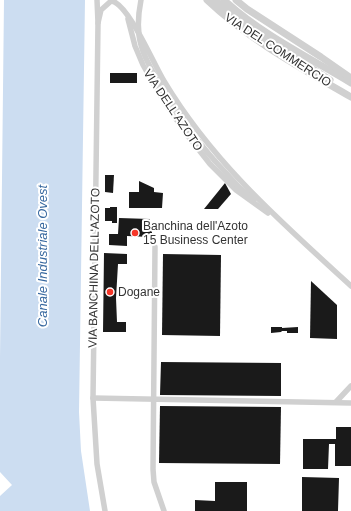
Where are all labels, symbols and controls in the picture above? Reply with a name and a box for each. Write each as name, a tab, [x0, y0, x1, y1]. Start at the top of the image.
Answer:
street label: VIA DEL COMMERCIO	[222, 10, 334, 90]
street label: VIA DELL'AZOTO	[141, 67, 205, 153]
water label: Canale Industriale Ovest	[35, 183, 50, 327]
street label: VIA BANCHINA DELL'AZOTO	[86, 188, 102, 348]
place label: Banchina dell'Azoto 15 Business Center	[143, 219, 248, 247]
marker: Banchina dell'Azoto 15 Business Center	[130, 228, 140, 238]
place label: Dogane	[118, 285, 160, 299]
marker: Dogane	[105, 287, 115, 297]

